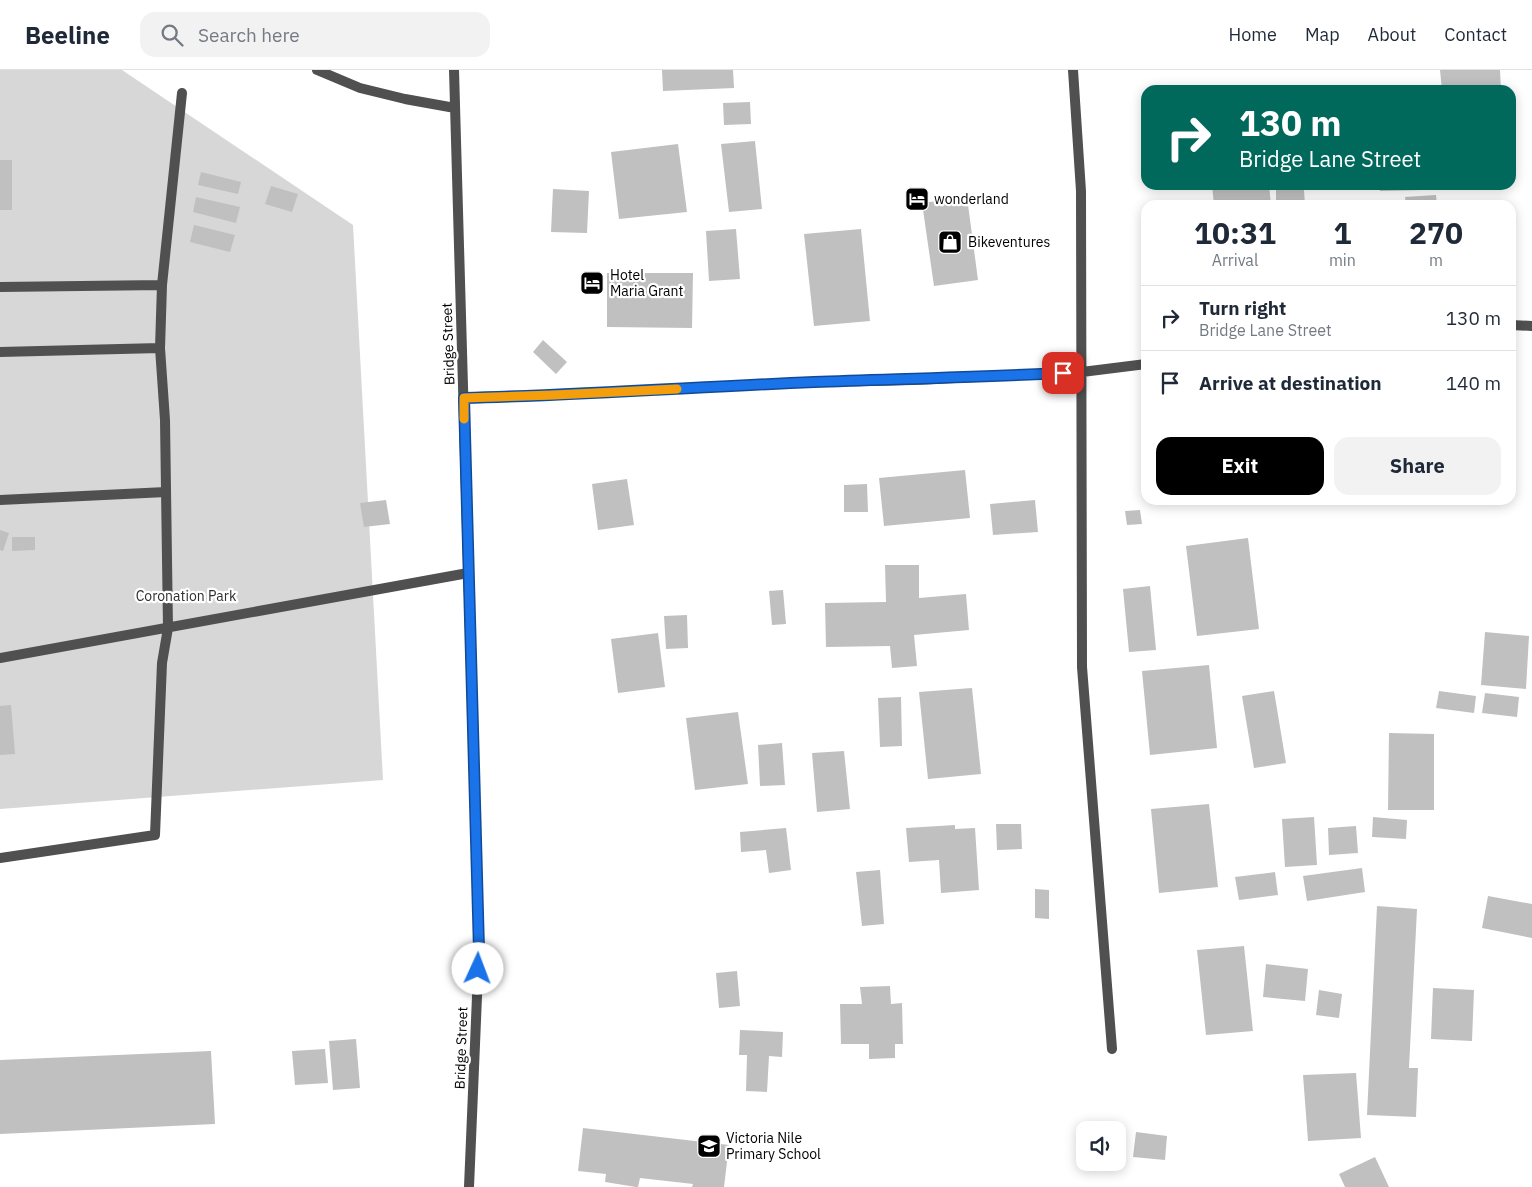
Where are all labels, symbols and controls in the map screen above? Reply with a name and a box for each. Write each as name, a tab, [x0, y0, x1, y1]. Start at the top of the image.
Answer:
search box	[140, 12, 490, 57]
text: Beeline	[25, 19, 110, 51]
icon: search	[158, 21, 186, 49]
text: Search here	[198, 23, 300, 47]
text: Home	[1229, 23, 1277, 46]
text: Map	[1305, 23, 1340, 46]
text: About	[1368, 23, 1416, 46]
text: Contact	[1444, 23, 1507, 46]
text: 130 m	[1239, 100, 1342, 146]
icon: right	[1156, 105, 1221, 170]
text: Bridge Lane Street	[1239, 144, 1421, 173]
hotel icon: wonderland	[904, 186, 930, 212]
place label: wonderland	[934, 190, 1009, 208]
text: 10:31	[1194, 213, 1276, 252]
text: 1	[1333, 213, 1351, 252]
text: 270	[1409, 213, 1463, 252]
shop icon: Bikeventures	[937, 229, 963, 255]
place label: Bikeventures	[968, 233, 1050, 251]
text: Arrival	[1212, 250, 1258, 270]
text: min	[1329, 250, 1356, 270]
text: m	[1429, 250, 1443, 270]
place label: Hotel Maria Grant	[610, 266, 684, 300]
hotel icon: Hotel Maria Grant	[579, 270, 605, 296]
text: Turn right	[1199, 296, 1286, 320]
street label: Bridge Street	[438, 302, 458, 386]
icon: right	[1156, 304, 1184, 332]
text: 130 m	[1446, 306, 1501, 330]
text: Bridge Lane Street	[1199, 320, 1332, 340]
pin	[1042, 352, 1084, 394]
icon: arrive	[1049, 359, 1077, 387]
icon: arrive	[1156, 369, 1184, 397]
text: Arrive at destination	[1199, 371, 1382, 395]
text: 140 m	[1446, 371, 1501, 395]
button: Exit	[1156, 437, 1324, 495]
button: Share	[1334, 437, 1501, 495]
park label: Coronation Park	[136, 587, 237, 605]
position arrow	[451, 942, 503, 994]
street label: Bridge Street	[451, 1006, 471, 1090]
map controls	[1076, 1121, 1126, 1171]
button: sound	[1076, 1121, 1126, 1171]
place label: Victoria Nile Primary School	[726, 1129, 821, 1163]
school or university icon: Victoria Nile Primary School	[696, 1133, 722, 1159]

